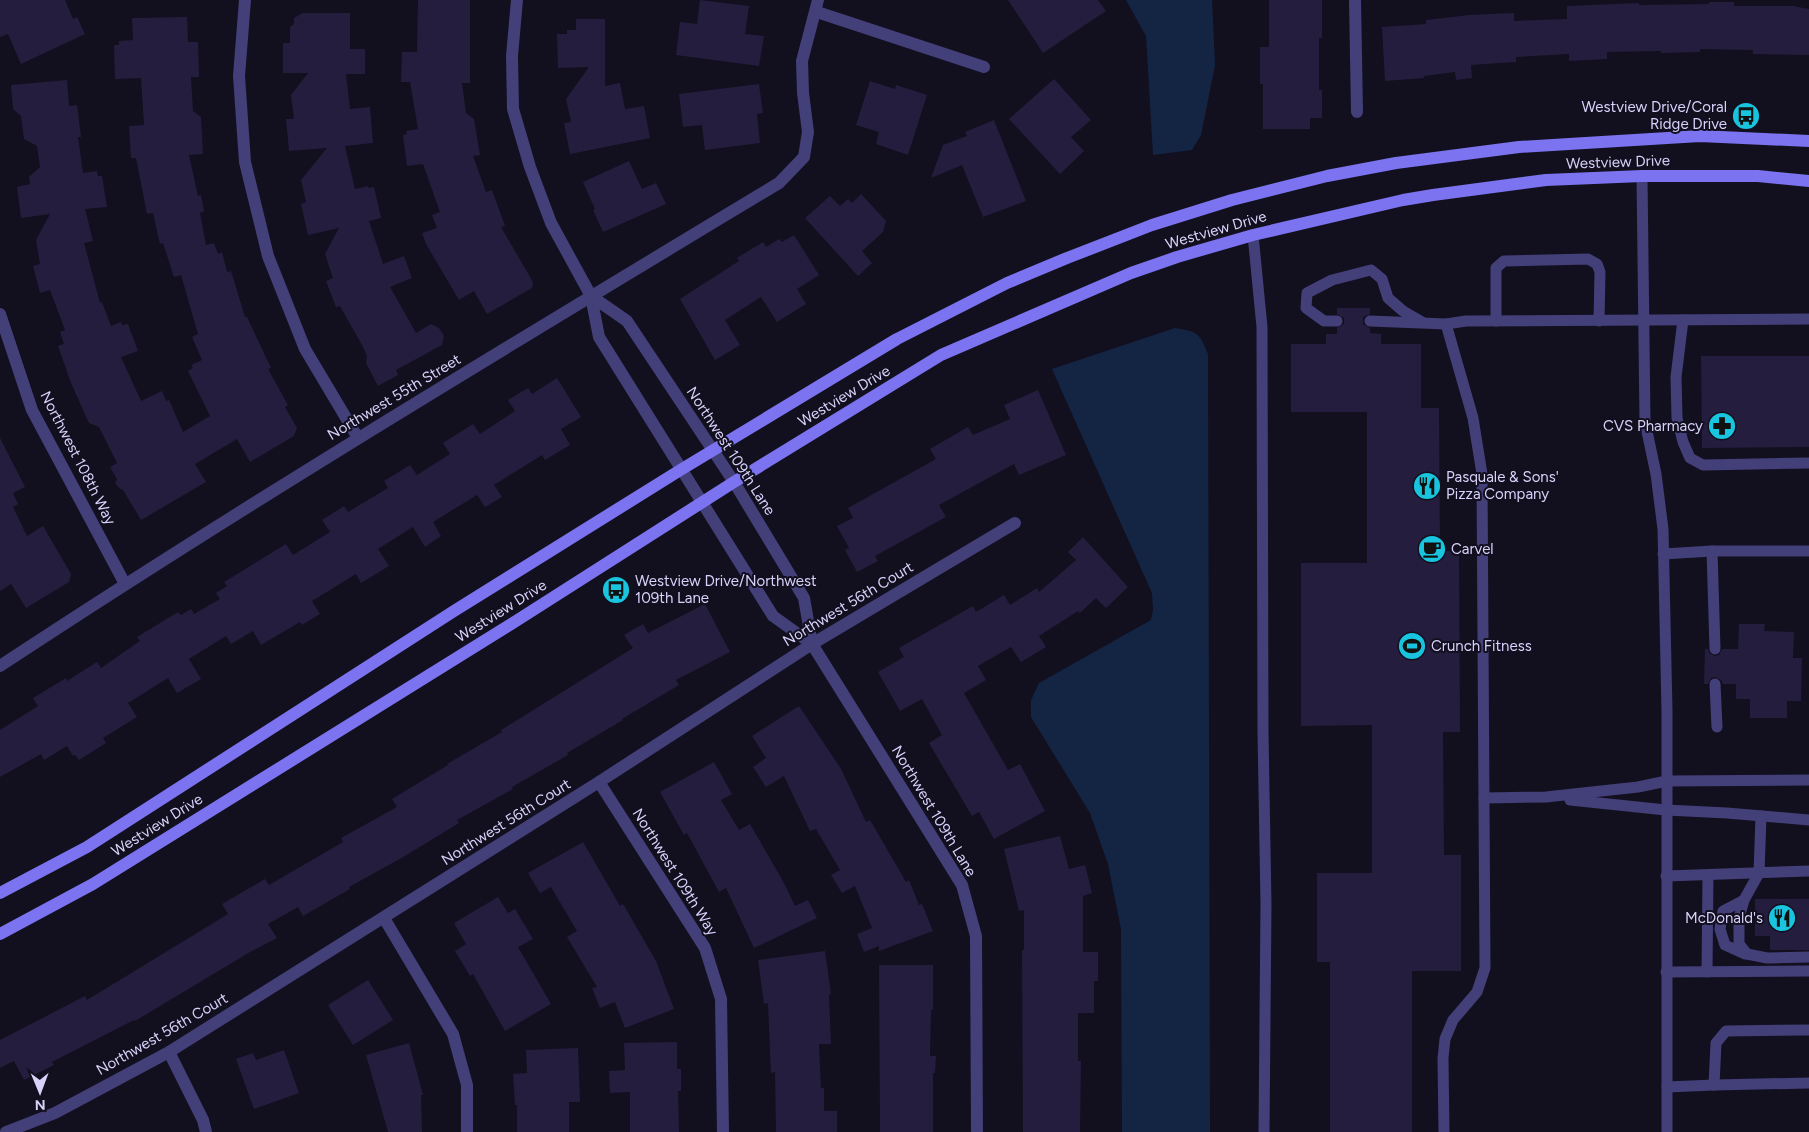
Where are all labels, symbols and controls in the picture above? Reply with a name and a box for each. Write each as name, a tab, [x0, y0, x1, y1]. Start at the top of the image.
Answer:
place label: Westview Drive/Coral Ridge Drive	[1582, 98, 1727, 133]
bus stop icon: Westview Drive/Coral Ridge Drive	[1731, 101, 1761, 131]
street label: Westview Drive	[1566, 151, 1670, 173]
street label: Westview Drive	[1164, 207, 1268, 253]
street label: Northwest 55th Street	[324, 350, 464, 444]
street label: Westview Drive	[795, 361, 893, 431]
street label: Northwest 109th Lane	[683, 383, 779, 519]
street label: Northwest 108th Way	[37, 388, 120, 528]
pharmacy icon: CVS Pharmacy	[1707, 411, 1737, 441]
place label: CVS Pharmacy	[1603, 417, 1703, 435]
place label: Pasquale & Sons' Pizza Company	[1446, 468, 1559, 503]
restaurant icon: Pasquale & Sons' Pizza Company	[1412, 471, 1442, 501]
cafe icon: Carvel	[1417, 534, 1447, 564]
place label: Carvel	[1451, 540, 1494, 558]
street label: Northwest 56th Court	[780, 558, 917, 650]
place label: Westview Drive/Northwest 109th Lane	[635, 572, 817, 607]
bus stop icon: Westview Drive/Northwest 109th Lane	[601, 575, 631, 605]
street label: Westview Drive	[452, 576, 550, 646]
sports icon: Crunch Fitness	[1397, 631, 1427, 661]
place label: Crunch Fitness	[1431, 637, 1532, 655]
street label: Northwest 109th Lane	[888, 742, 980, 880]
street label: Northwest 56th Court	[438, 775, 574, 869]
street label: Westview Drive	[108, 790, 206, 860]
street label: Northwest 109th Way	[628, 805, 722, 939]
restaurant icon: McDonald's	[1767, 903, 1797, 933]
place label: McDonald's	[1685, 909, 1763, 927]
street label: Northwest 56th Court	[93, 989, 231, 1079]
north arrow	[15, 1067, 65, 1117]
text: N	[35, 1096, 46, 1113]

